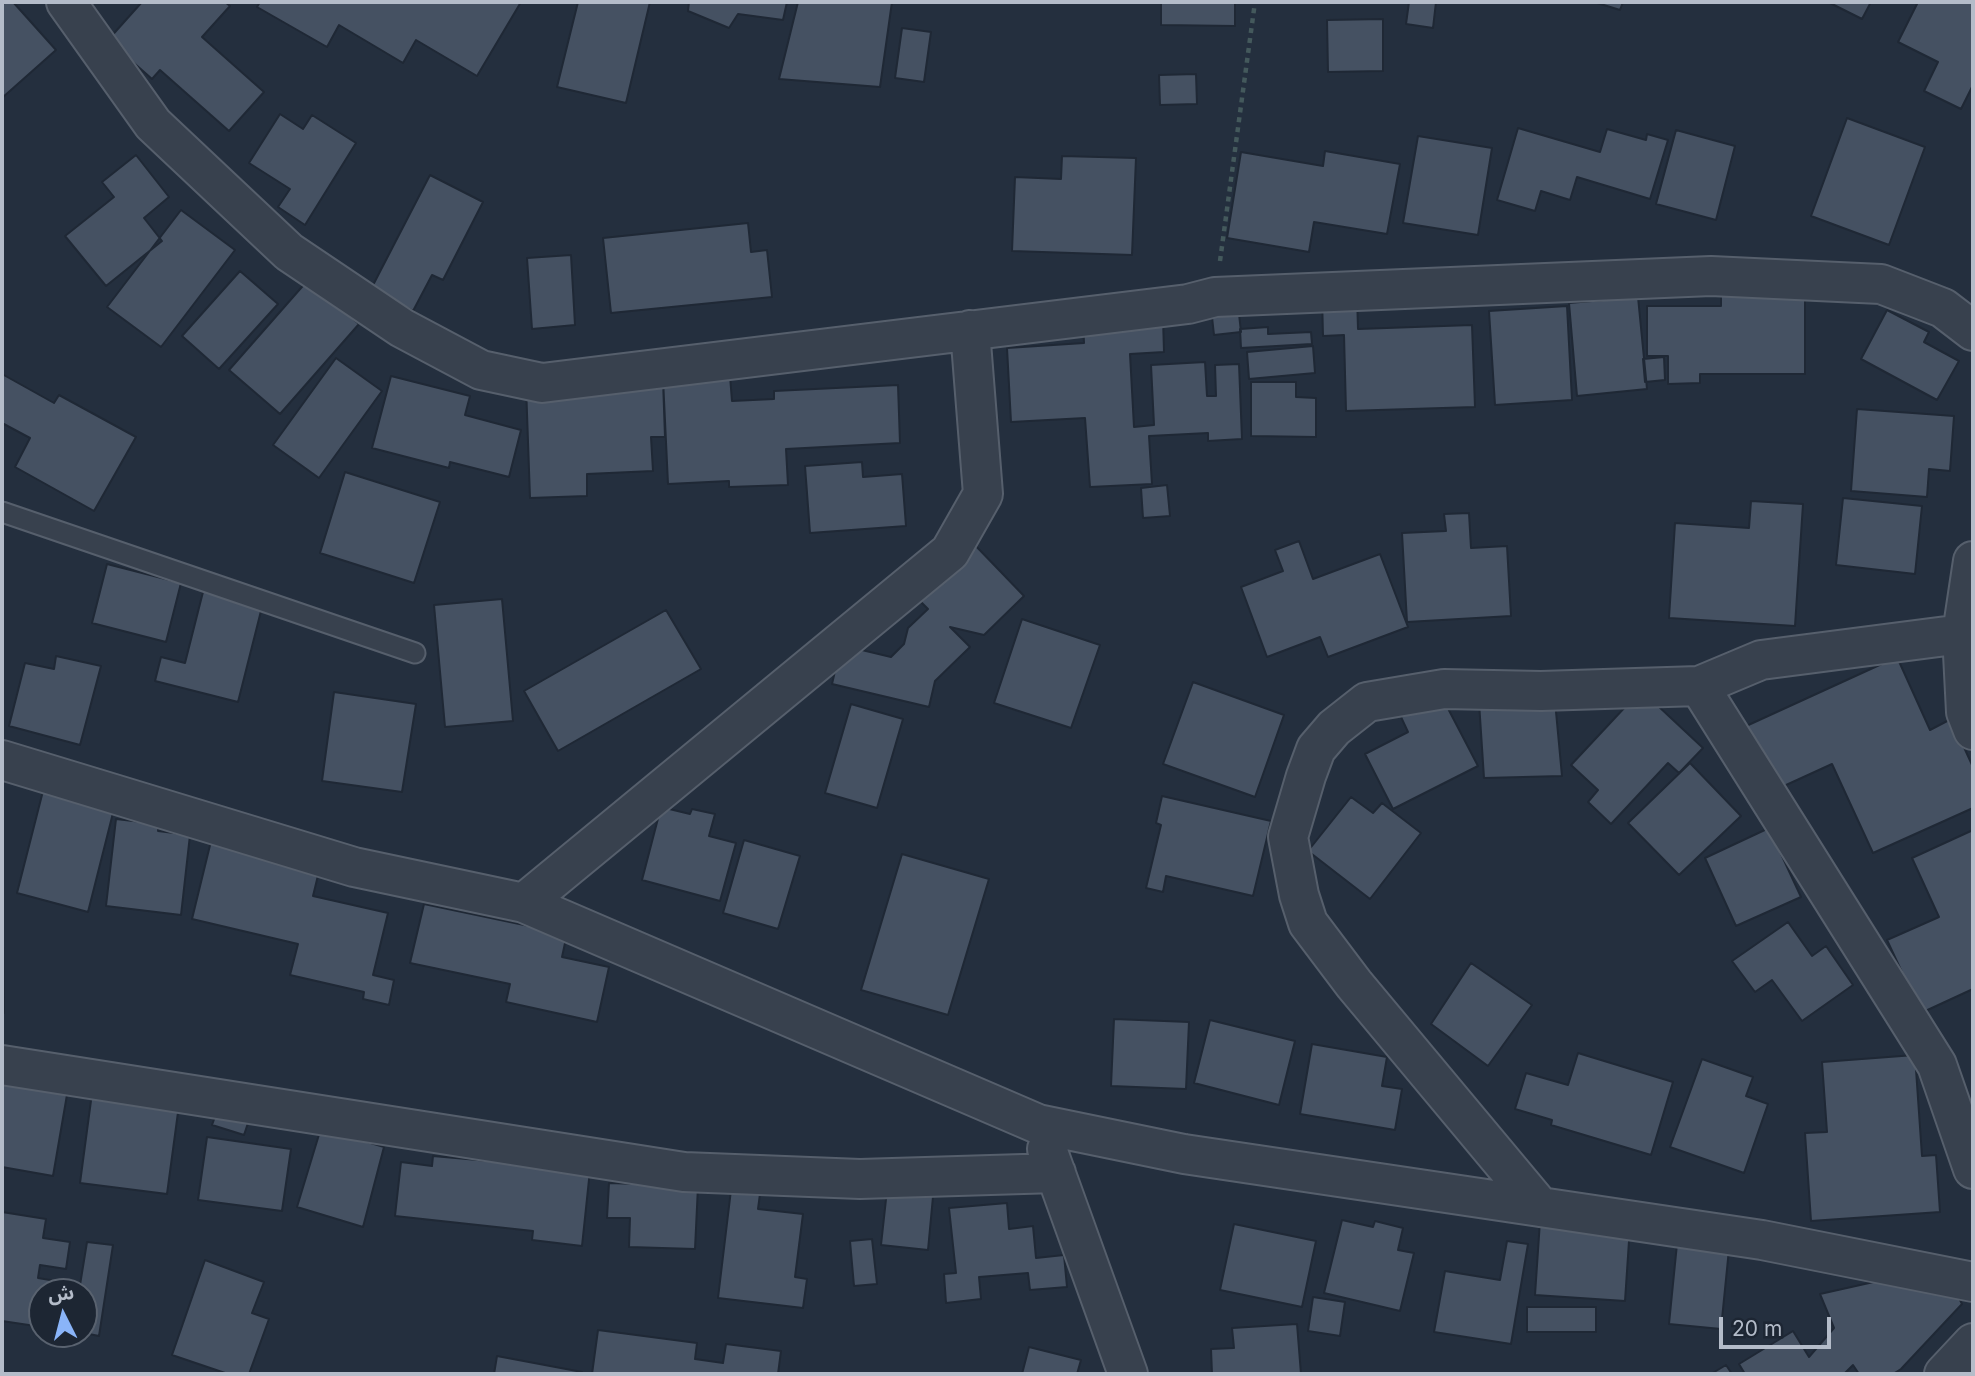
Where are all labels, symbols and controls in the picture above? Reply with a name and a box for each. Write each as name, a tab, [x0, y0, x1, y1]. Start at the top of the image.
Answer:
north arrow	[28, 1278, 98, 1348]
text: ش	[47, 1281, 75, 1306]
scale bar	[1723, 1302, 1835, 1346]
text: 20 m	[1732, 1316, 1782, 1341]

